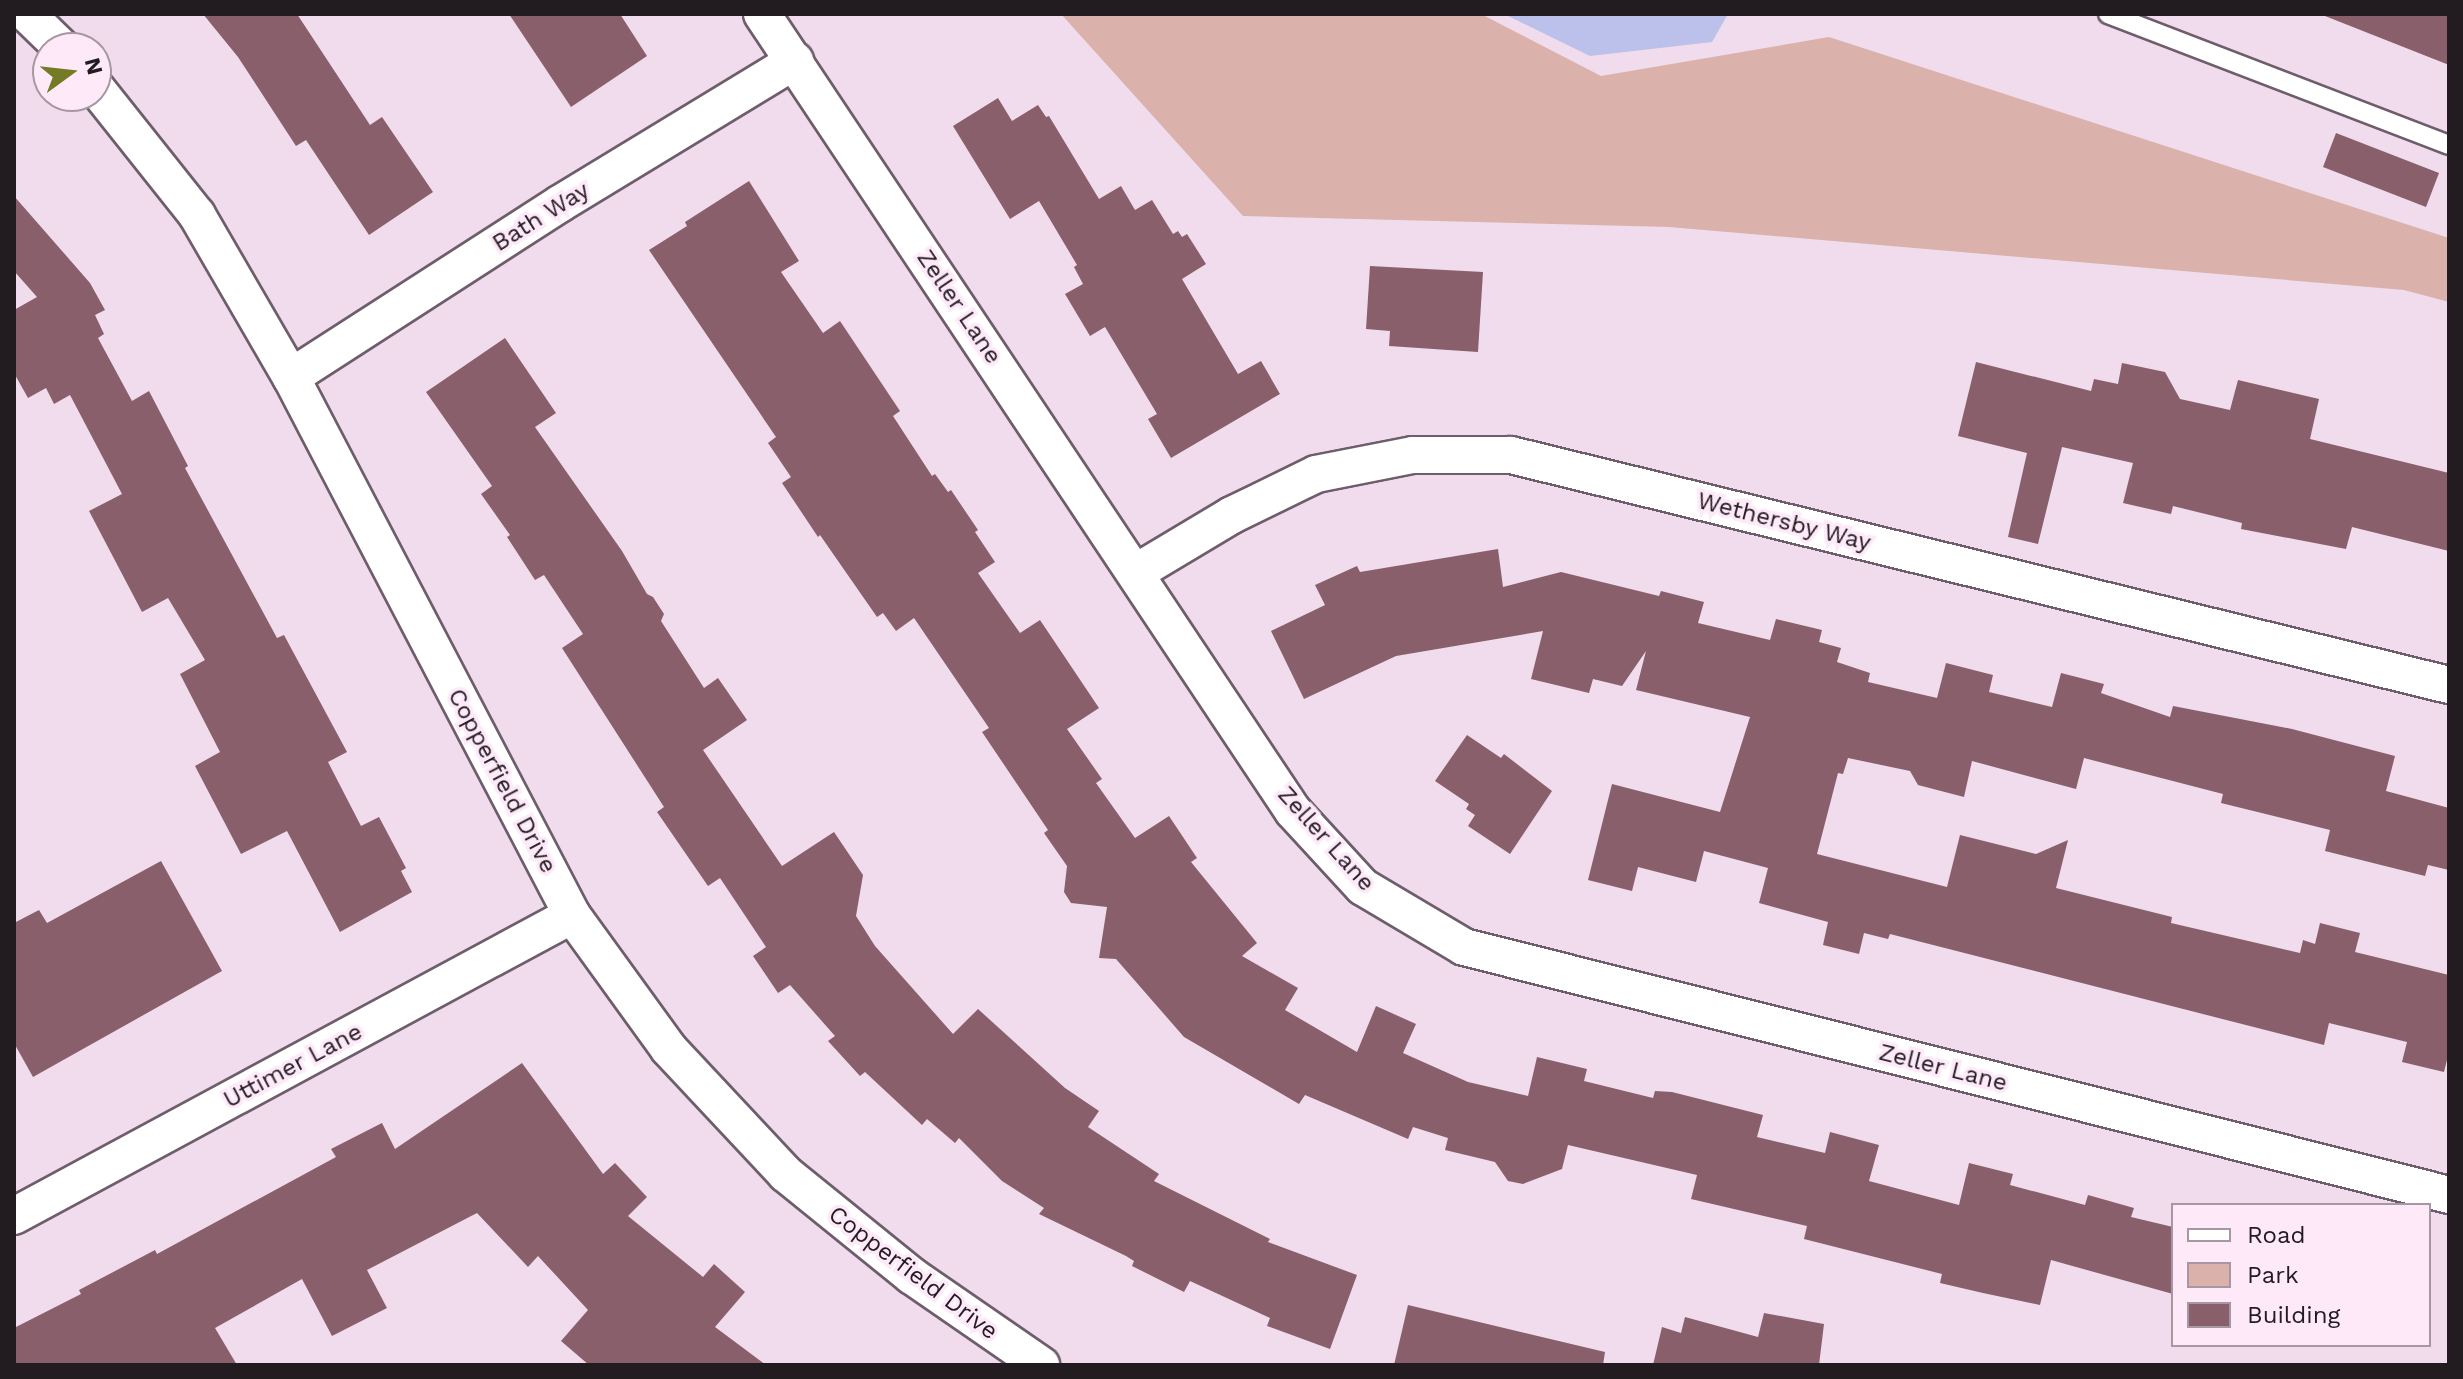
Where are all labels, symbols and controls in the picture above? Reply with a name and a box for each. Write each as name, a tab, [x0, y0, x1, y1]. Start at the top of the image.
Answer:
north arrow	[32, 32, 112, 112]
text: N	[80, 55, 108, 77]
street label: Bath Way	[487, 176, 595, 258]
street label: Zeller Lane	[910, 244, 1008, 370]
street label: Wethersby Way	[1694, 486, 1874, 558]
street label: Copperfield Drive	[441, 684, 563, 878]
street label: Zeller Lane	[1271, 780, 1381, 898]
street label: Uttimer Lane	[219, 1017, 367, 1115]
street label: Zeller Lane	[1876, 1038, 2010, 1098]
street label: Copperfield Drive	[823, 1200, 1003, 1346]
legend	[2171, 1203, 2431, 1347]
text: Road	[2247, 1221, 2306, 1249]
text: Park	[2247, 1261, 2299, 1289]
text: Building	[2247, 1301, 2340, 1329]

